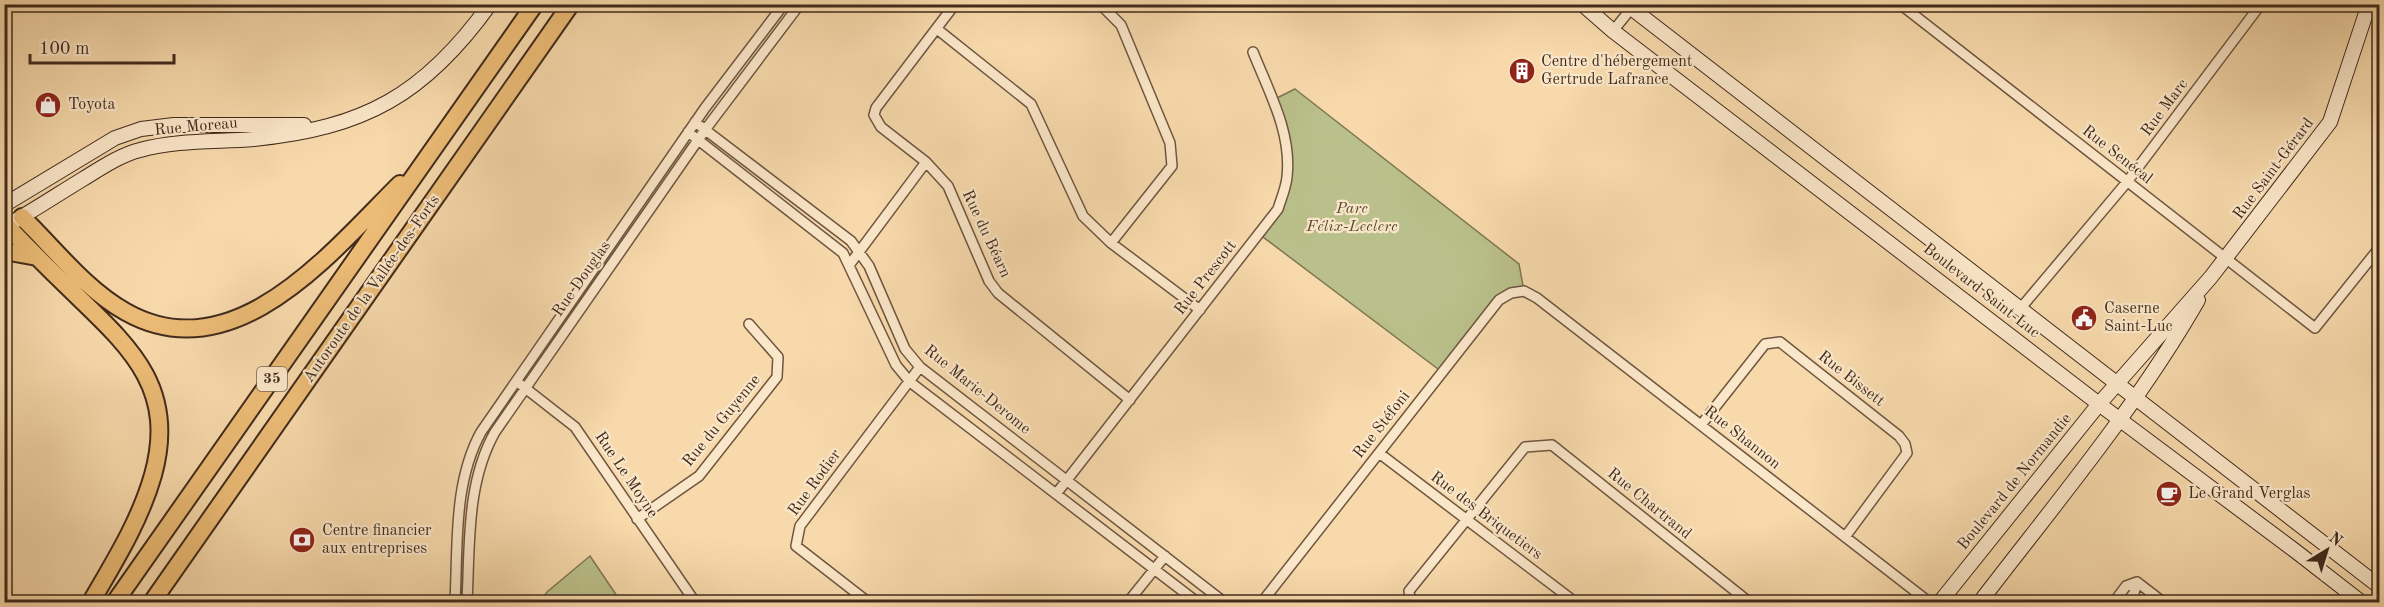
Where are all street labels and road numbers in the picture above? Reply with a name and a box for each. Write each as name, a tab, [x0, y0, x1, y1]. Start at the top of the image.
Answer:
street label: Rue Marc	[2139, 77, 2191, 139]
street label: Rue Moreau	[154, 115, 239, 139]
street label: Rue Saint-Gérard	[2231, 115, 2317, 223]
street label: Rue Senécal	[2079, 123, 2155, 187]
street label: Rue du Béarn	[959, 188, 1013, 281]
street label: Autoroute de la Vallée-des-Forts	[301, 192, 443, 386]
street label: Rue Prescott	[1172, 237, 1240, 318]
street label: Rue Douglas	[550, 238, 614, 320]
street label: Boulevard Saint-Luc	[1920, 241, 2042, 341]
street label: Rue Marie-Derome	[921, 342, 1033, 438]
street label: Rue Bissett	[1815, 348, 1888, 410]
road number: 35	[257, 367, 287, 391]
street label: Rue du Guyenne	[680, 372, 764, 470]
street label: Rue Stéfoni	[1351, 388, 1413, 462]
street label: Rue Shannon	[1701, 403, 1784, 473]
street label: Boulevard de Normandie	[1955, 411, 2075, 553]
street label: Rue Le Moyne	[591, 429, 661, 521]
street label: Rue Rodier	[786, 446, 845, 519]
street label: Rue Chartrand	[1604, 465, 1694, 543]
street label: Rue des Briquetiers	[1427, 469, 1545, 563]

